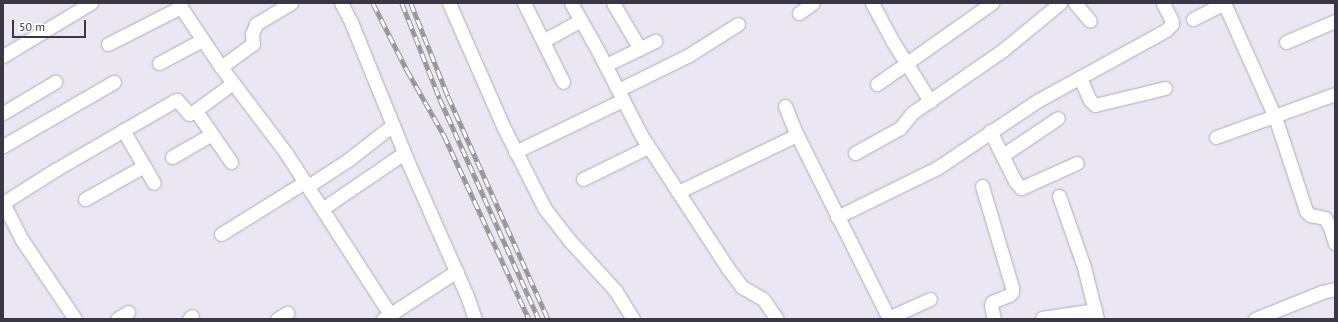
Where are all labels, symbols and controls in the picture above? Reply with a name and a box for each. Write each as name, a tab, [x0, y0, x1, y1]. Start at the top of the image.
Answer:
scale bar	[14, 12, 88, 38]
text: 50 m	[19, 19, 45, 34]

